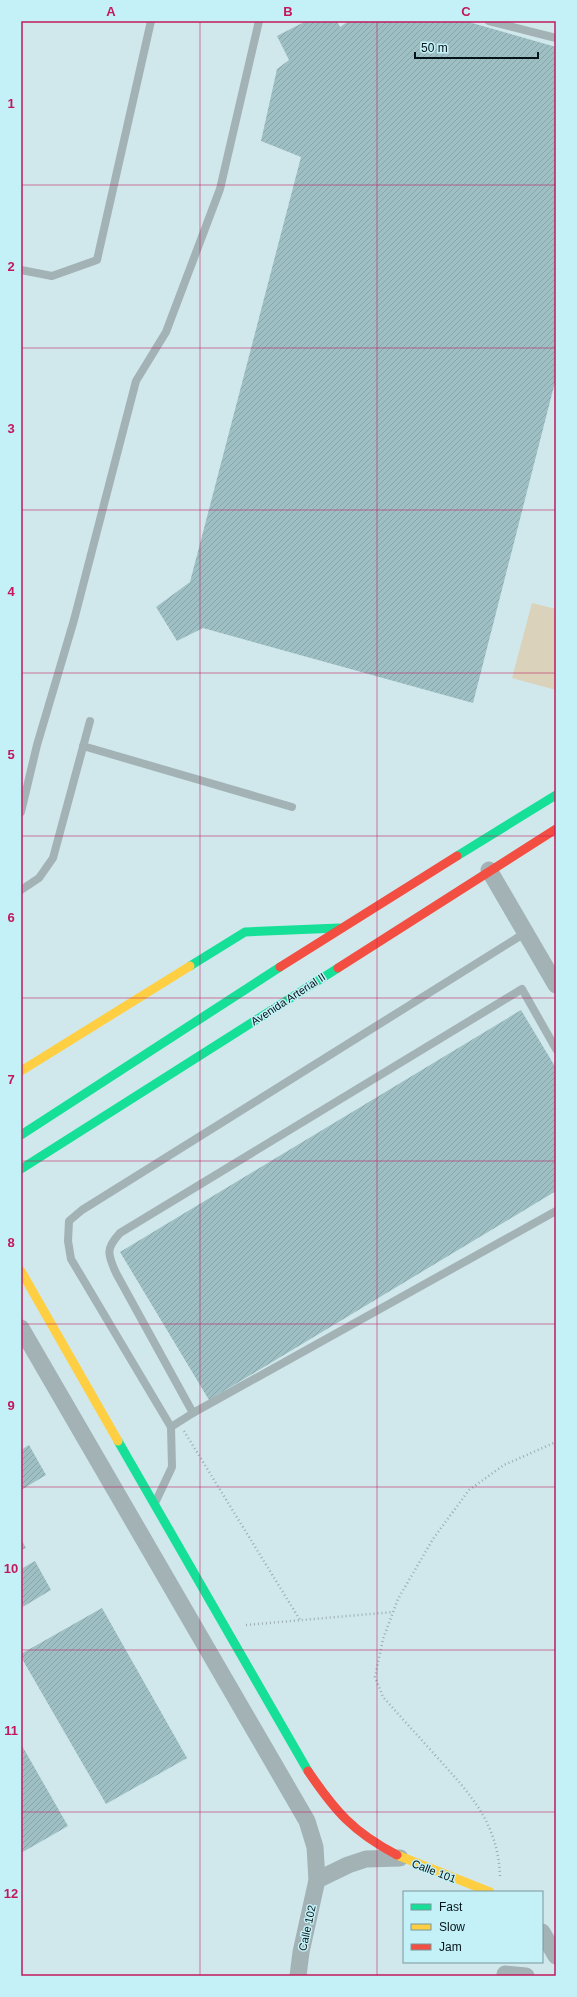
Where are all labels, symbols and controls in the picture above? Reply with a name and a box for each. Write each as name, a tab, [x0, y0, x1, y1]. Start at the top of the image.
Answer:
text: A	[106, 4, 116, 19]
text: B	[283, 4, 293, 19]
text: C	[461, 4, 471, 19]
scale bar	[415, 34, 538, 60]
text: 50 m	[421, 41, 448, 55]
text: 1	[7, 96, 15, 111]
text: 2	[7, 259, 15, 274]
text: 3	[7, 421, 15, 436]
text: 4	[7, 584, 15, 599]
text: 5	[7, 747, 15, 762]
text: 6	[7, 910, 15, 925]
street label: Avenida Arterial II	[249, 971, 327, 1027]
text: 7	[7, 1072, 15, 1087]
text: 8	[7, 1235, 15, 1250]
text: 9	[7, 1398, 15, 1413]
text: 10	[4, 1561, 18, 1576]
text: 11	[4, 1723, 18, 1738]
street label: Calle 101	[410, 1857, 458, 1885]
text: 12	[4, 1886, 18, 1901]
legend	[403, 1891, 543, 1963]
text: Fast	[439, 1900, 463, 1914]
street label: Calle 102	[296, 1904, 318, 1952]
text: Slow	[439, 1920, 465, 1934]
text: Jam	[439, 1940, 462, 1954]

